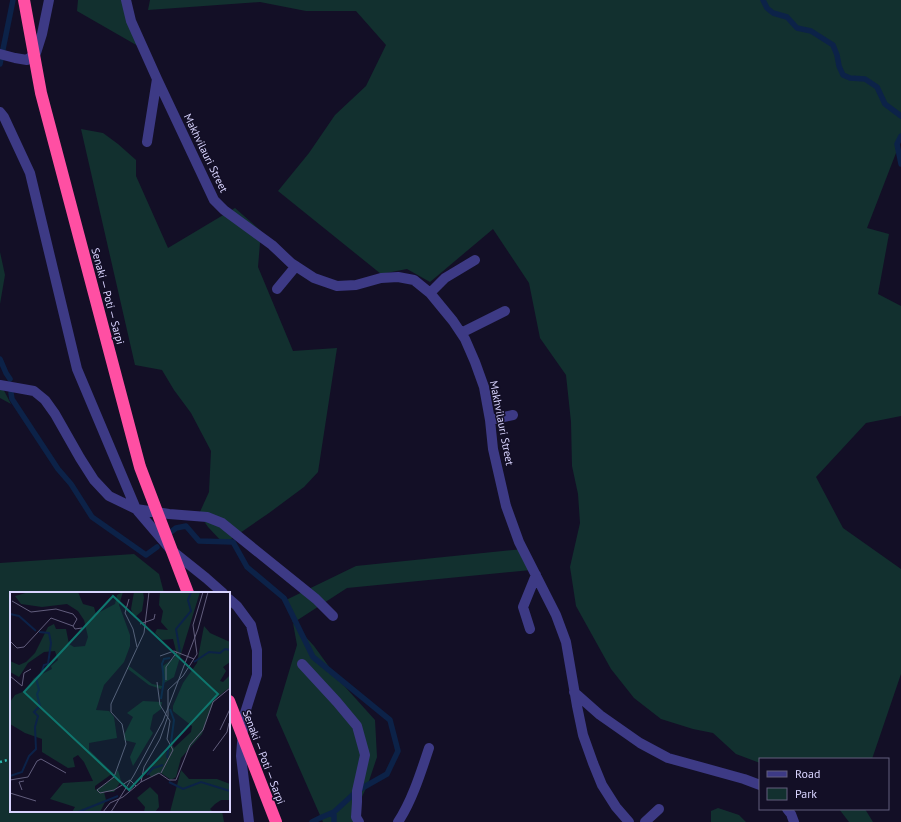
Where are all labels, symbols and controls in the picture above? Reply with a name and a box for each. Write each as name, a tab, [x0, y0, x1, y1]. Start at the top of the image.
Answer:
street label: Makhvilauri Street	[181, 111, 231, 195]
street label: Senaki — Poti — Sarpi	[88, 246, 128, 346]
street label: Makhvilauri Street	[487, 379, 517, 467]
inset map	[10, 592, 230, 812]
street label: Senaki — Poti — Sarpi	[240, 708, 288, 806]
legend	[759, 758, 889, 810]
text: Road	[795, 766, 820, 781]
text: Park	[795, 786, 817, 801]

